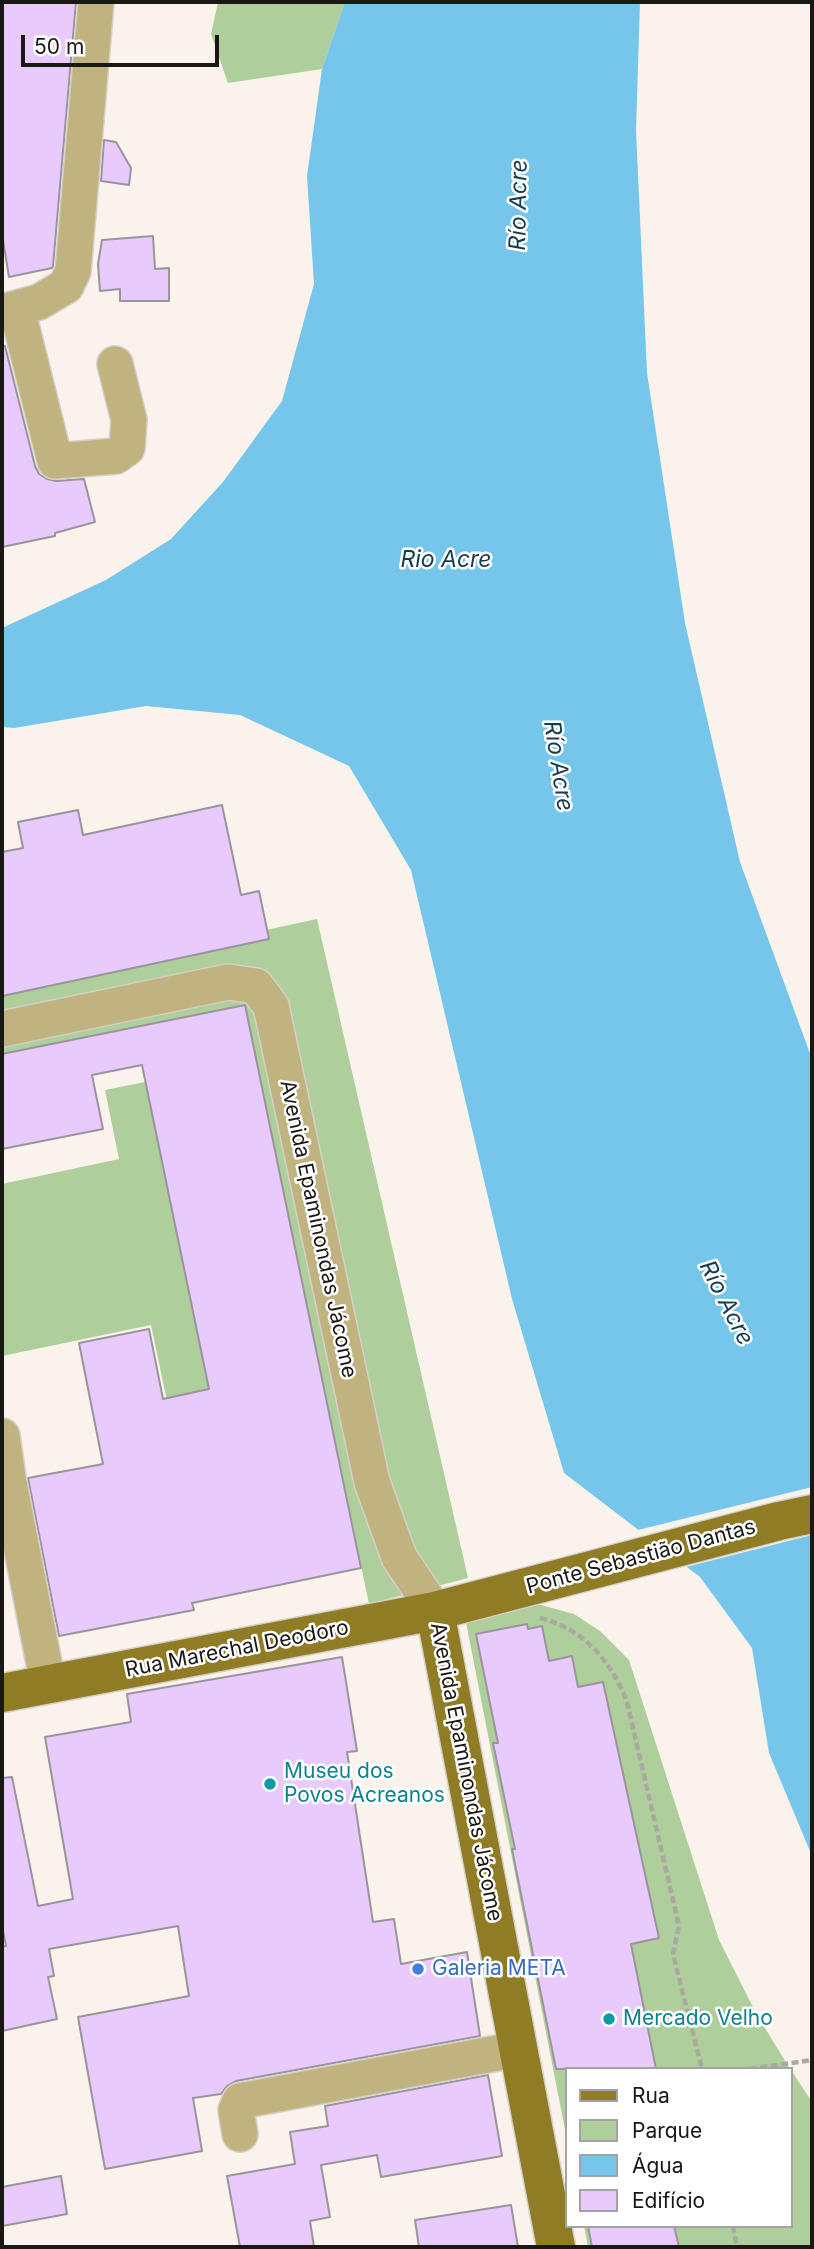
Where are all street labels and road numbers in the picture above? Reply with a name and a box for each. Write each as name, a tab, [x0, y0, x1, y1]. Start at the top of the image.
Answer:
street label: Avenida Epaminondas Jácome	[274, 1078, 362, 1380]
street label: Ponte Sebastião Dantas	[524, 1514, 758, 1600]
street label: Rua Marechal Deodoro	[123, 1615, 351, 1683]
street label: Avenida Epaminondas Jácome	[425, 1621, 507, 1923]

